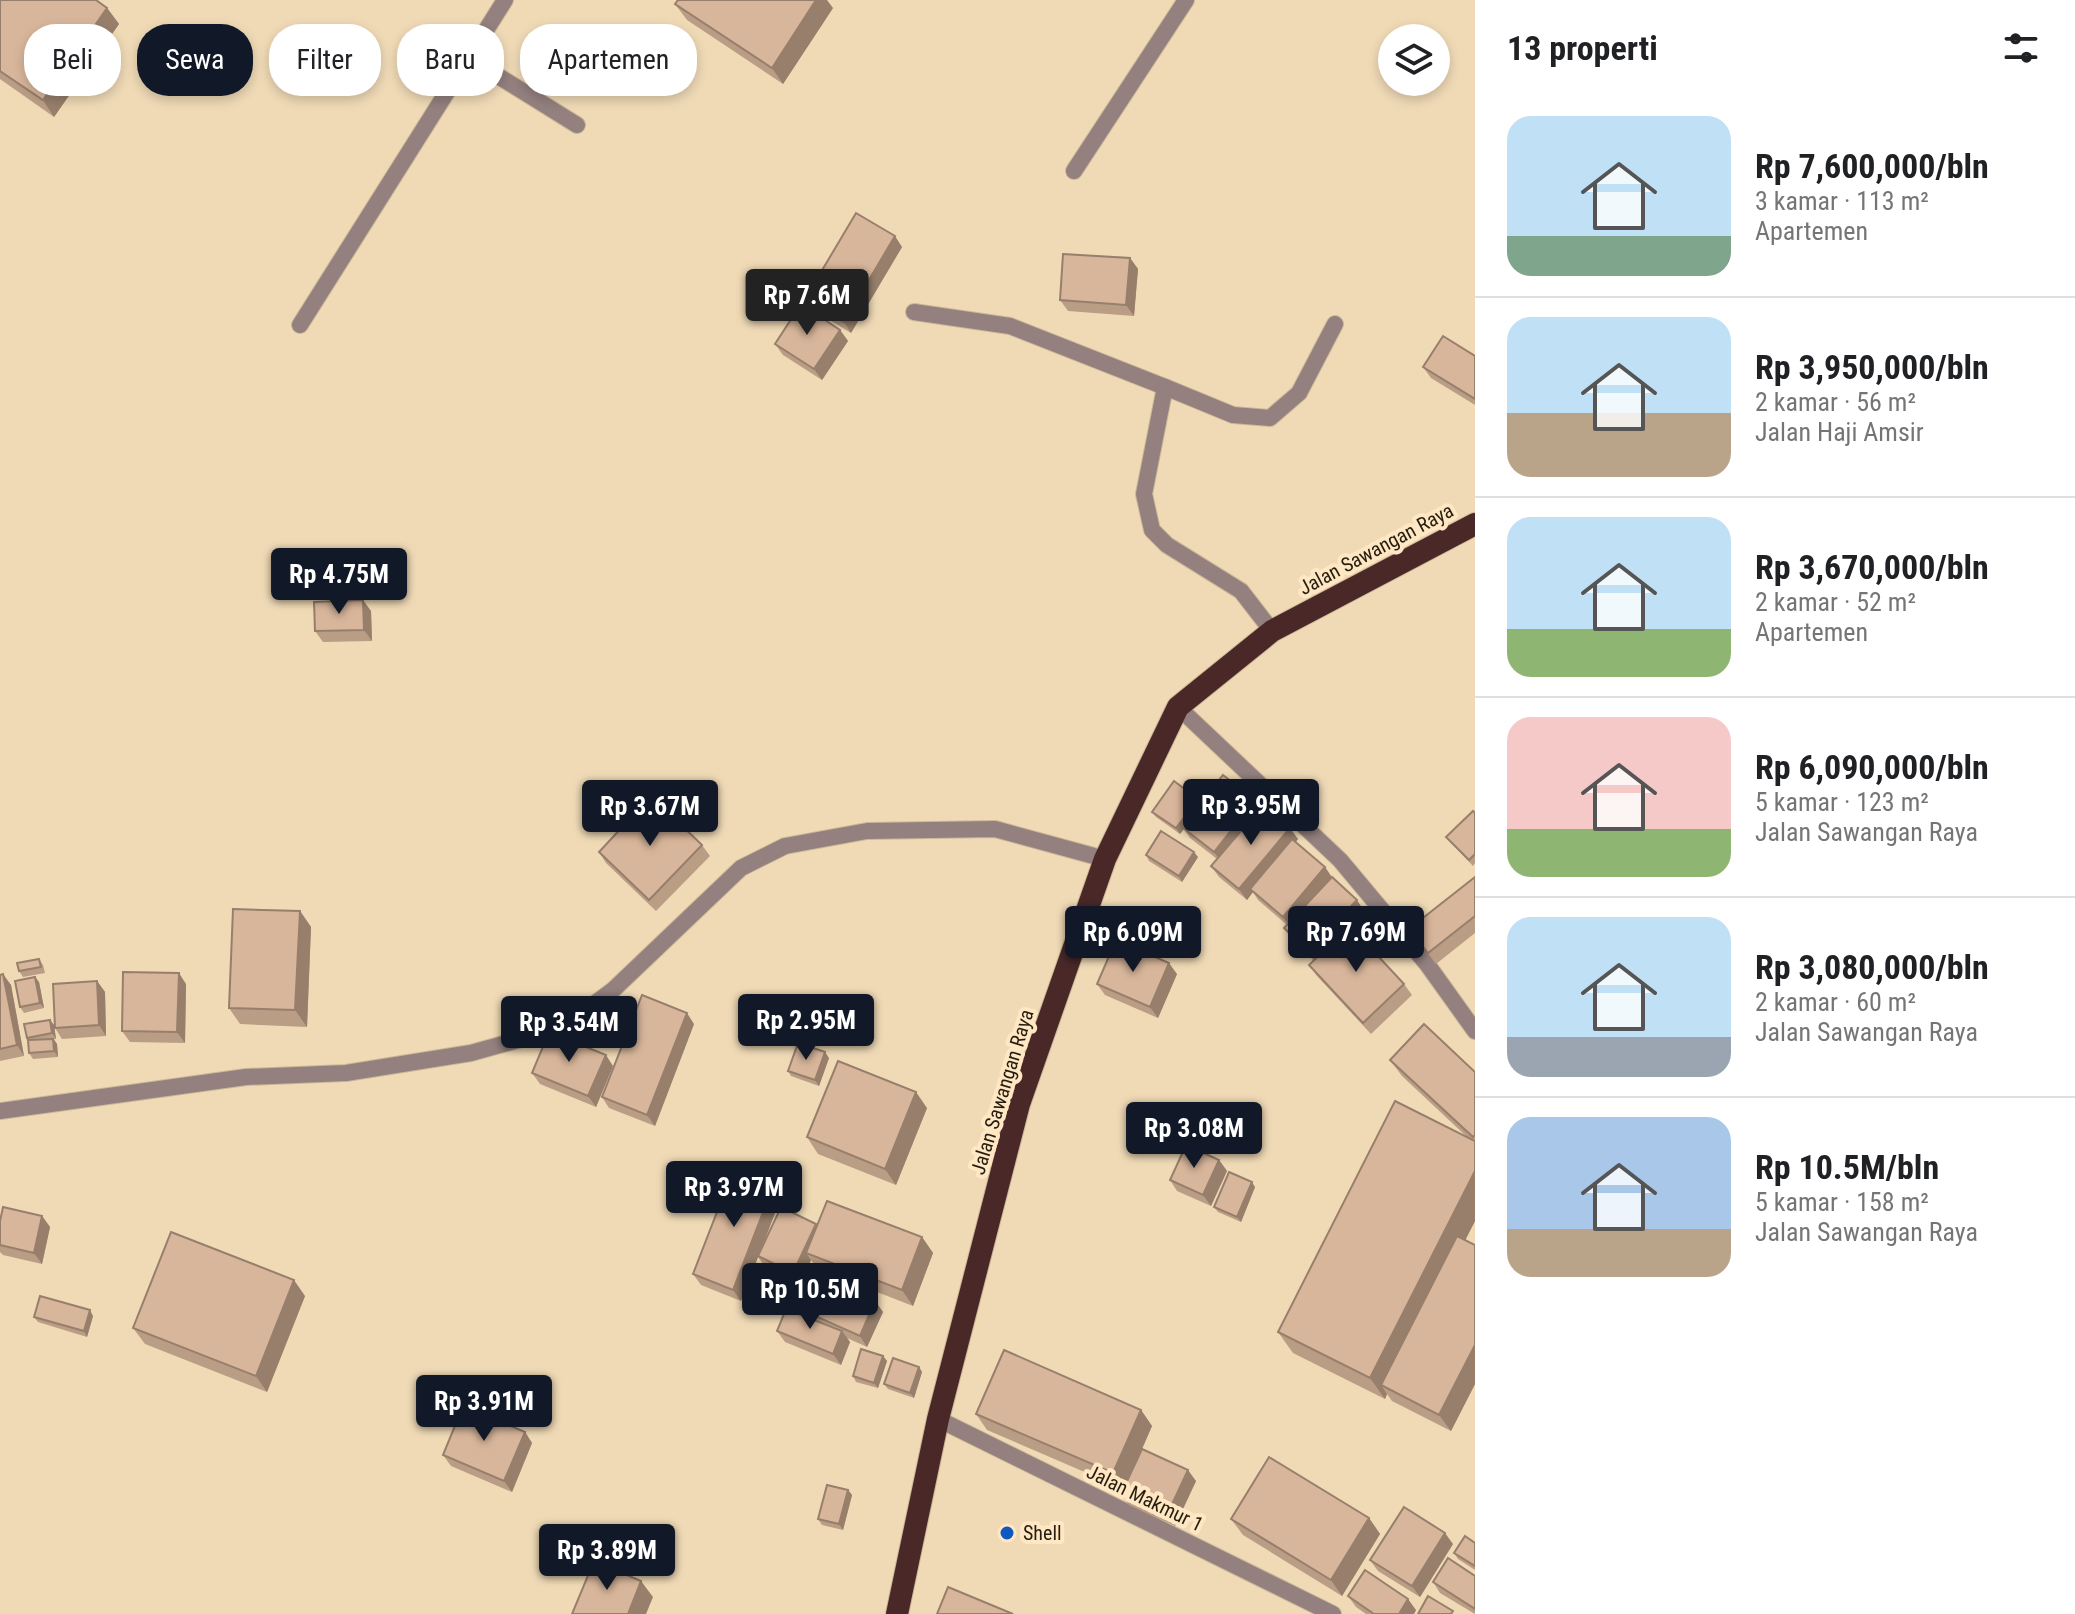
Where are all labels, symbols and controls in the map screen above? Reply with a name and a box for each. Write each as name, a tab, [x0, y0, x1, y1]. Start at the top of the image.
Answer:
chip: Beli	[24, 24, 121, 96]
chip: Sewa	[137, 24, 253, 96]
chip: Filter	[269, 24, 381, 96]
chip: Baru	[397, 24, 504, 96]
chip: Apartemen	[520, 24, 697, 96]
map controls	[1378, 24, 1450, 96]
button: layers	[1378, 24, 1450, 96]
icon: filters	[1999, 26, 2043, 70]
text: 13 properti	[1507, 28, 1658, 68]
text: Rp 7,600,000/bln	[1755, 146, 1989, 186]
icon: home	[1571, 148, 1667, 244]
text: 3 kamar · 113 m²	[1755, 186, 1929, 216]
text: Apartemen	[1755, 216, 1868, 246]
pin: Rp 7.6M	[733, 269, 881, 337]
text: Rp 7.6M	[764, 280, 850, 310]
text: Rp 3,950,000/bln	[1755, 347, 1989, 387]
icon: home	[1571, 349, 1667, 445]
text: 2 kamar · 56 m²	[1755, 387, 1916, 417]
text: Jalan Haji Amsir	[1755, 417, 1924, 447]
street label: Jalan Sawangan Raya	[1295, 498, 1457, 600]
text: Rp 3,670,000/bln	[1755, 547, 1989, 587]
pin: Rp 4.75M	[256, 548, 422, 616]
icon: home	[1571, 549, 1667, 645]
text: Rp 4.75M	[289, 559, 389, 589]
text: 2 kamar · 52 m²	[1755, 587, 1916, 617]
text: Apartemen	[1755, 617, 1868, 647]
text: Rp 6,090,000/bln	[1755, 747, 1989, 787]
icon: home	[1571, 749, 1667, 845]
pin: Rp 3.95M	[1168, 779, 1334, 847]
pin: Rp 3.67M	[567, 780, 733, 848]
text: 5 kamar · 123 m²	[1755, 787, 1929, 817]
text: Rp 3.95M	[1201, 790, 1301, 820]
text: Rp 3.67M	[600, 791, 700, 821]
text: Jalan Sawangan Raya	[1755, 817, 1978, 847]
pin: Rp 6.09M	[1050, 906, 1216, 974]
pin: Rp 7.69M	[1273, 906, 1439, 974]
text: Rp 6.09M	[1083, 917, 1183, 947]
text: Rp 7.69M	[1306, 917, 1406, 947]
text: Rp 3,080,000/bln	[1755, 947, 1989, 987]
icon: home	[1571, 949, 1667, 1045]
text: 2 kamar · 60 m²	[1755, 987, 1916, 1017]
pin: Rp 2.95M	[723, 994, 889, 1062]
pin: Rp 3.54M	[486, 996, 652, 1064]
text: Rp 2.95M	[756, 1005, 856, 1035]
text: Rp 3.54M	[519, 1007, 619, 1037]
street label: Jalan Sawangan Raya	[965, 1007, 1039, 1177]
text: Jalan Sawangan Raya	[1755, 1017, 1978, 1047]
pin: Rp 3.08M	[1111, 1102, 1277, 1170]
text: Rp 3.08M	[1144, 1113, 1244, 1143]
text: Rp 10.5M/bln	[1755, 1147, 1939, 1187]
icon: home	[1571, 1149, 1667, 1245]
pin: Rp 3.97M	[651, 1161, 817, 1229]
text: Rp 3.97M	[684, 1172, 784, 1202]
text: 5 kamar · 158 m²	[1755, 1187, 1929, 1217]
text: Jalan Sawangan Raya	[1755, 1217, 1978, 1247]
pin: Rp 10.5M	[727, 1263, 893, 1331]
text: Rp 10.5M	[760, 1274, 860, 1304]
pin: Rp 3.91M	[401, 1375, 567, 1443]
text: Rp 3.91M	[434, 1386, 534, 1416]
street label: Jalan Makmur 1	[1083, 1459, 1207, 1537]
place label: Shell	[1023, 1521, 1062, 1545]
pin: Rp 3.89M	[524, 1524, 690, 1592]
marker: Shell	[998, 1524, 1016, 1542]
text: Rp 3.89M	[557, 1535, 657, 1565]

